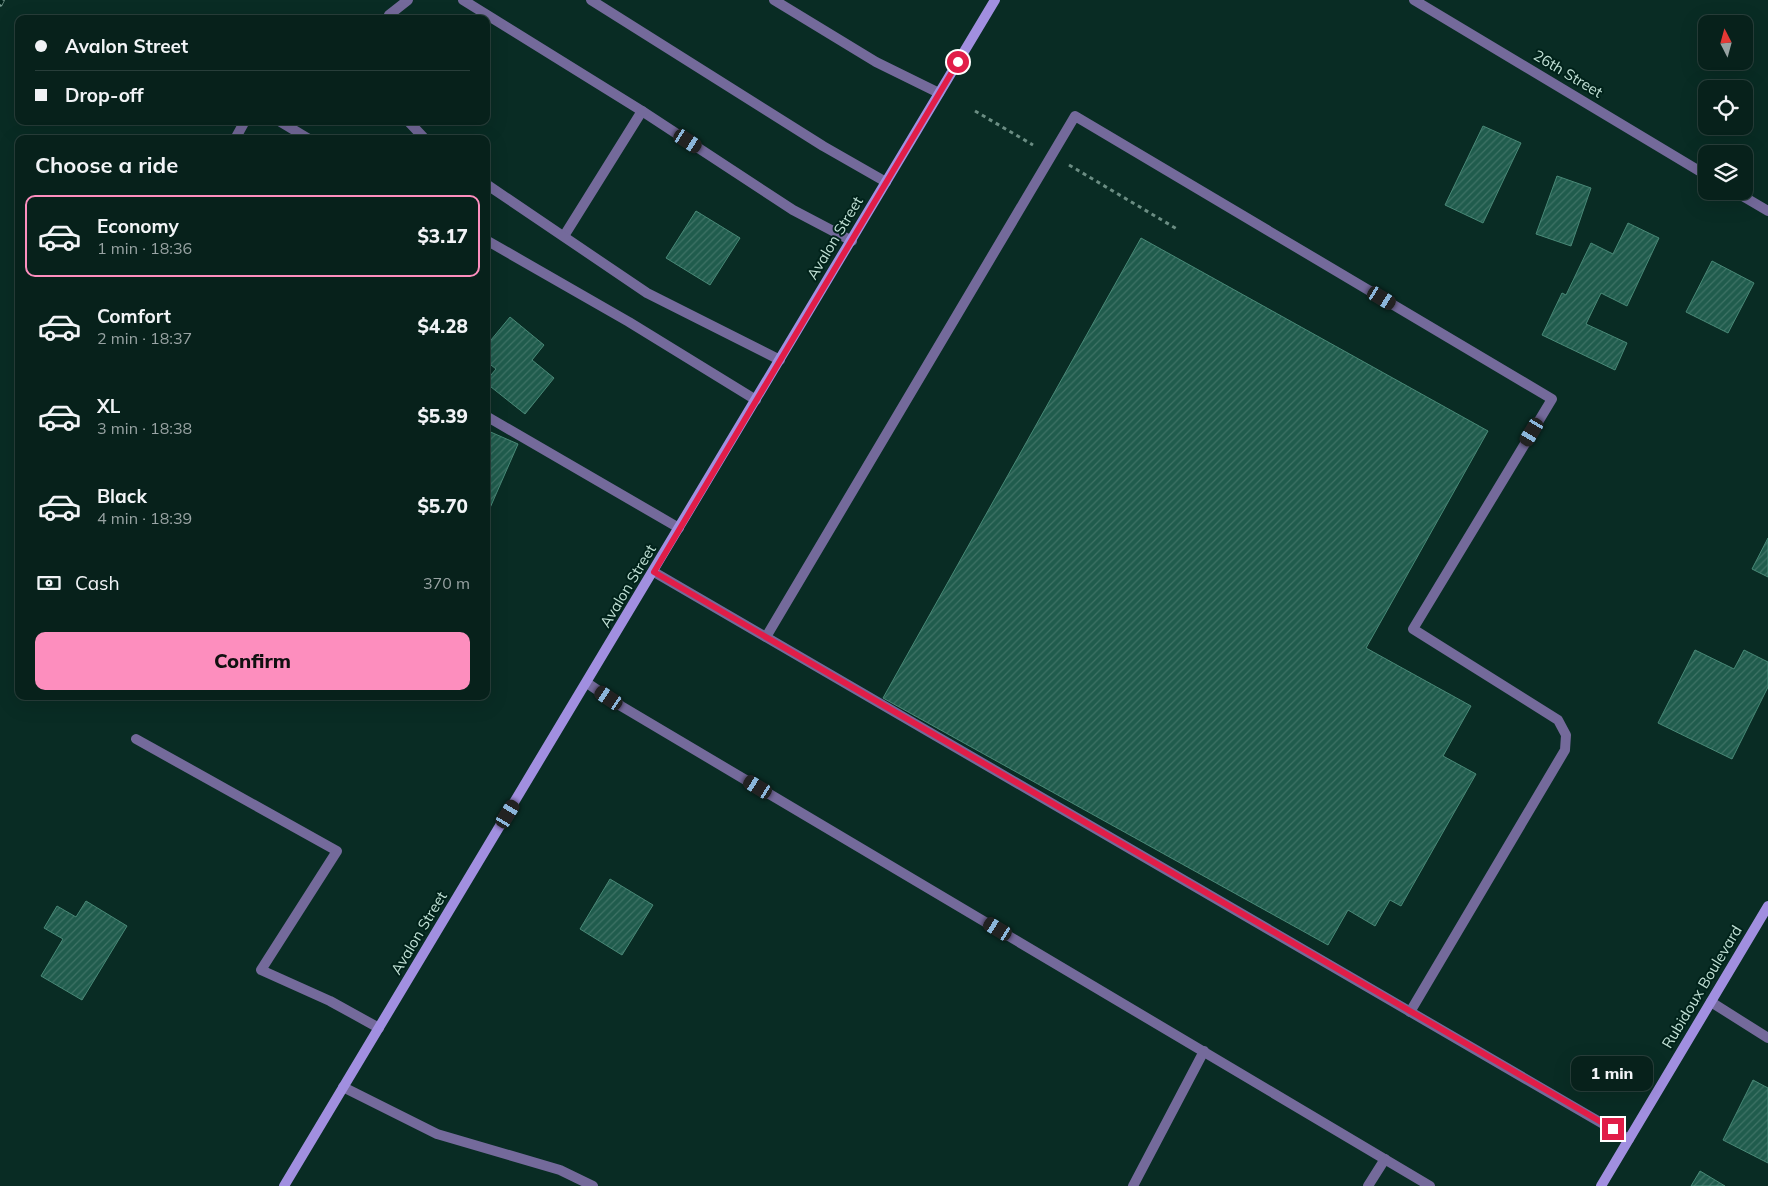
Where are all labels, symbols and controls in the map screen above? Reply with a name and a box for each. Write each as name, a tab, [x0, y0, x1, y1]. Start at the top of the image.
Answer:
north arrow	[1698, 15, 1752, 70]
map controls	[1698, 15, 1753, 200]
text: Avalon Street	[65, 34, 188, 58]
street label: 26th Street	[1530, 45, 1606, 102]
route start	[947, 51, 969, 73]
button: locate	[1698, 80, 1753, 135]
text: Drop-off	[65, 83, 143, 107]
car	[671, 127, 704, 155]
button: layers	[1698, 145, 1753, 200]
text: Choose a ride	[35, 151, 178, 179]
street label: Avalon Street	[802, 193, 867, 283]
icon: car	[37, 214, 82, 259]
text: Economy	[97, 214, 179, 238]
text: $3.17	[417, 224, 468, 248]
text: 1 min · 18:36	[97, 238, 192, 258]
car	[1365, 284, 1398, 312]
icon: car	[37, 304, 82, 349]
text: Comfort	[97, 304, 171, 328]
text: $4.28	[417, 314, 468, 338]
text: 2 min · 18:37	[97, 328, 192, 348]
icon: car	[37, 394, 82, 439]
text: XL	[97, 394, 120, 418]
text: $5.39	[417, 404, 468, 428]
car	[1517, 415, 1546, 449]
text: 3 min · 18:38	[97, 418, 192, 438]
icon: car	[37, 484, 82, 529]
text: Black	[97, 484, 147, 508]
text: $5.70	[417, 494, 468, 518]
text: 4 min · 18:39	[97, 508, 192, 528]
street label: Avalon Street	[595, 541, 660, 631]
icon: cash	[35, 569, 63, 597]
text: Cash	[75, 571, 120, 595]
text: 370 m	[423, 573, 470, 593]
button: Confirm	[35, 632, 470, 690]
car	[592, 683, 625, 713]
car	[741, 773, 774, 801]
car	[493, 797, 522, 831]
street label: Avalon Street	[386, 888, 451, 978]
car	[981, 915, 1014, 943]
street label: Rubidoux Boulevard	[1657, 922, 1746, 1052]
callout: 1 min	[1572, 1056, 1654, 1092]
text: 1 min	[1591, 1063, 1633, 1083]
route end	[1602, 1118, 1624, 1140]

